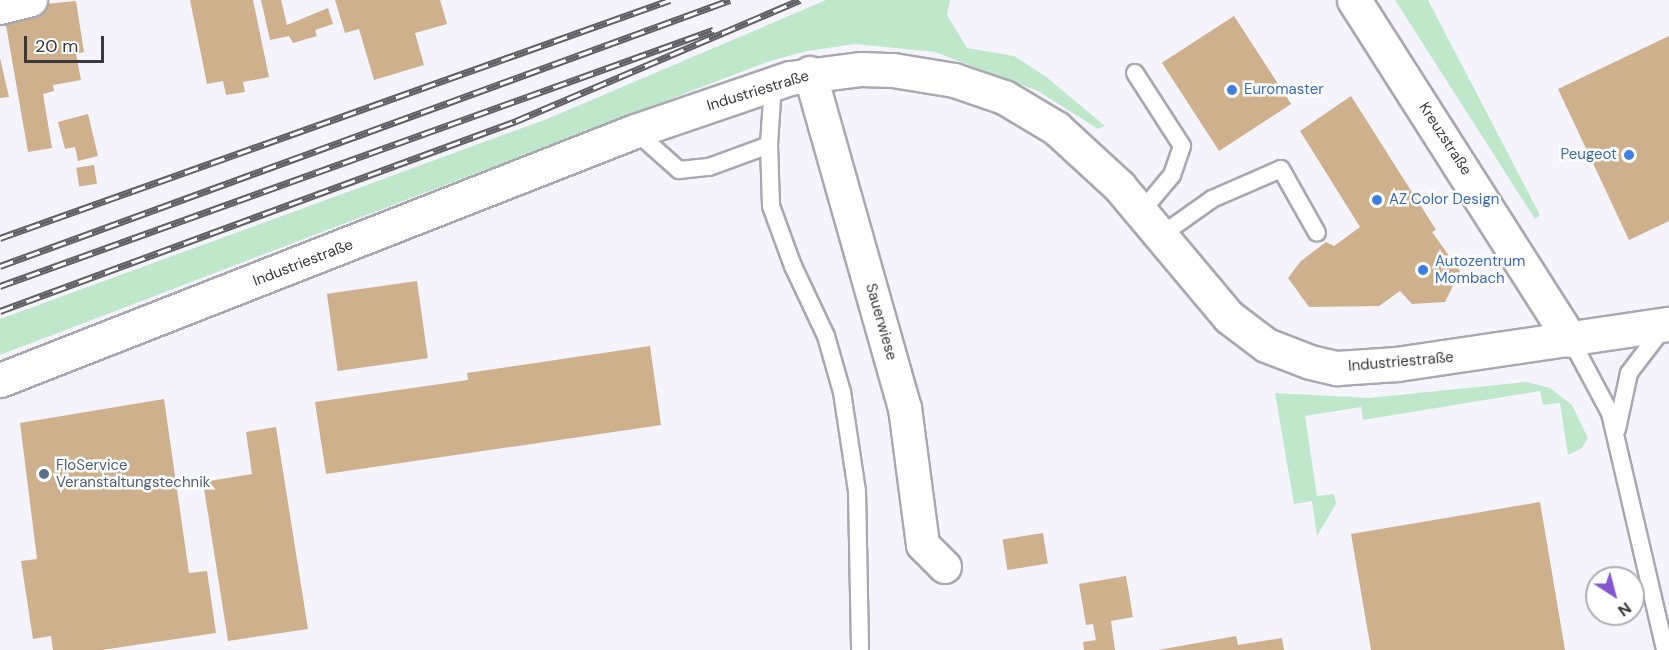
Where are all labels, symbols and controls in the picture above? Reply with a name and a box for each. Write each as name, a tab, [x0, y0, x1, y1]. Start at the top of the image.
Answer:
scale bar	[27, 24, 106, 62]
text: 20 m	[35, 34, 78, 58]
street label: Industriestraße	[705, 67, 811, 115]
place label: Euromaster	[1244, 81, 1324, 99]
marker: Euromaster	[1225, 83, 1239, 97]
street label: Kreuzstraße	[1415, 99, 1475, 179]
place label: Peugeot	[1561, 146, 1617, 164]
marker: Peugeot	[1622, 148, 1636, 162]
place label: AZ Color Design	[1389, 191, 1499, 209]
marker: AZ Color Design	[1370, 193, 1384, 207]
street label: Industriestraße	[250, 236, 356, 290]
place label: Autozentrum Mombach	[1435, 252, 1525, 287]
marker: Autozentrum Mombach	[1416, 263, 1430, 277]
street label: Sauerwiese	[861, 281, 901, 363]
street label: Industriestraße	[1347, 348, 1455, 376]
place label: FloService Veranstaltungstechnik	[56, 456, 210, 491]
marker: FloService Veranstaltungstechnik	[37, 467, 51, 481]
north arrow	[1585, 566, 1645, 626]
text: N	[1614, 597, 1636, 621]

